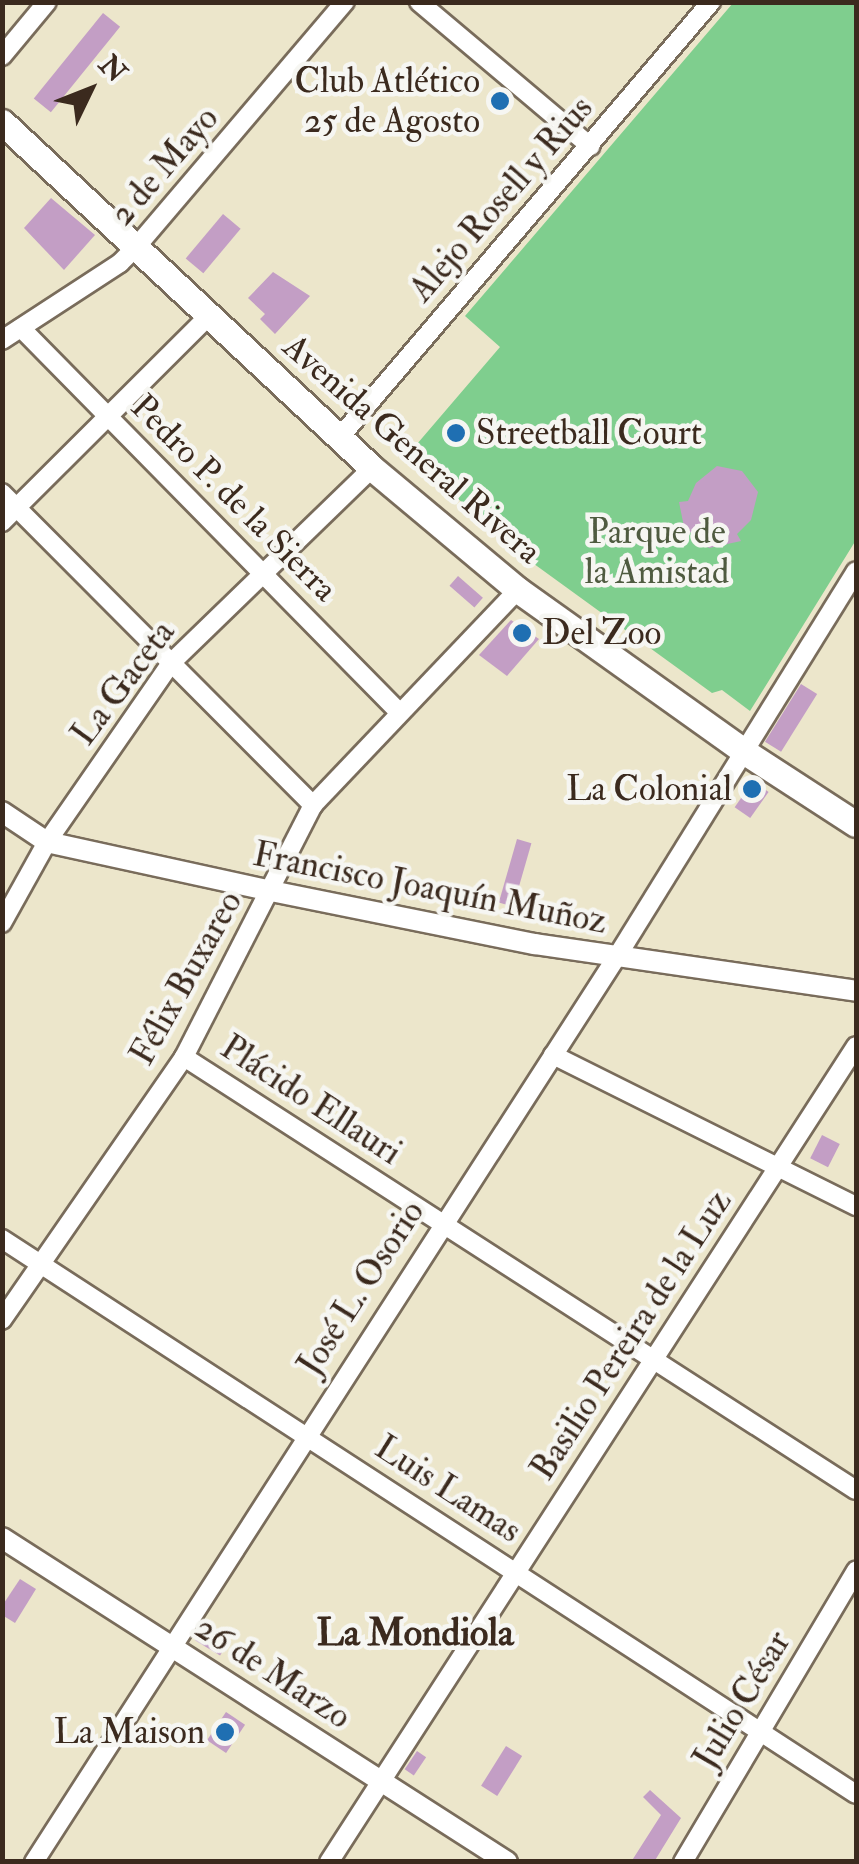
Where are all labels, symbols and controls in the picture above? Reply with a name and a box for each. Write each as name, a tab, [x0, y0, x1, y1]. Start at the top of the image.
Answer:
north arrow	[40, 40, 140, 140]
text: N	[91, 48, 134, 90]
place label: Club Atlético 25 de Agosto	[295, 60, 480, 142]
street label: Alejo Rosell y Rius	[400, 88, 602, 310]
marker: Club Atlético 25 de Agosto	[489, 90, 511, 112]
street label: 2 de Mayo	[101, 98, 227, 234]
street label: Avenida General Rivera	[274, 325, 550, 573]
street label: Pedro P. de la Sierra	[122, 386, 346, 610]
place label: Streetball Court	[476, 412, 702, 454]
marker: Streetball Court	[445, 422, 467, 444]
park label: Parque de la Amistad	[585, 511, 729, 593]
street label: La Gaceta	[62, 612, 184, 754]
place label: Del Zoo	[542, 612, 661, 654]
marker: Del Zoo	[511, 622, 533, 644]
place label: La Colonial	[566, 768, 732, 810]
marker: La Colonial	[741, 778, 763, 800]
street label: Francisco Joaquín Muñoz	[250, 833, 610, 943]
street label: Félix Buxareo	[121, 884, 251, 1072]
street label: Plácido Ellauri	[213, 1026, 409, 1174]
street label: Basilio Pereira de la Luz	[522, 1182, 740, 1488]
street label: José L. Osorio	[289, 1193, 433, 1383]
street label: Luis Lamas	[367, 1426, 529, 1552]
street label: 26 de Marzo	[187, 1606, 359, 1738]
district label: La Mondiola	[316, 1611, 514, 1657]
street label: Julio César	[684, 1623, 800, 1777]
place label: La Maison	[54, 1711, 205, 1753]
marker: La Maison	[214, 1721, 236, 1743]

